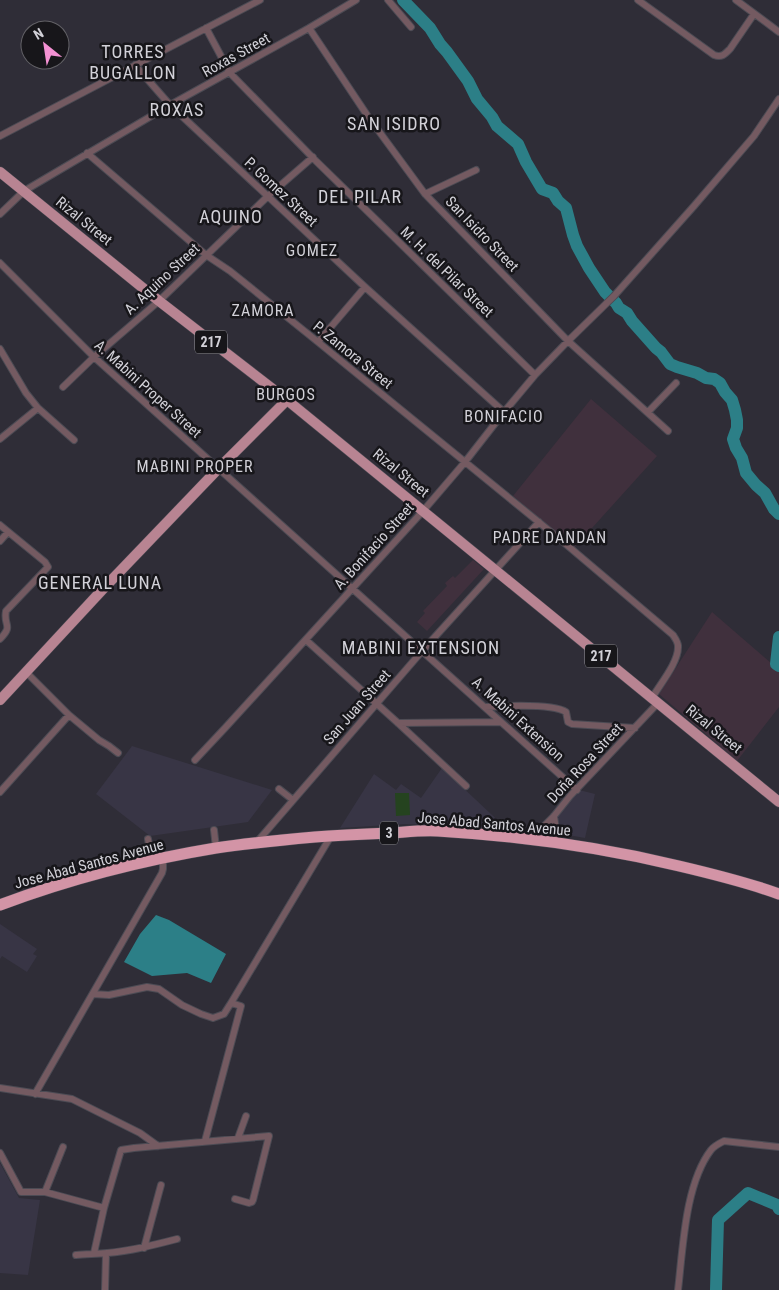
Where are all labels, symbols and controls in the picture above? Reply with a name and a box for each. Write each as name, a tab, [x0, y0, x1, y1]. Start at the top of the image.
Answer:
north arrow	[20, 20, 70, 70]
text: N	[31, 25, 46, 43]
street label: Roxas Street	[199, 29, 273, 81]
district label: TORRES BUGALLON	[89, 41, 177, 83]
district label: ROXAS	[150, 99, 204, 120]
district label: SAN ISIDRO	[347, 113, 441, 134]
street label: P. Gomez Street	[241, 154, 321, 230]
district label: DEL PILAR	[318, 186, 402, 207]
street label: Rizal Street	[52, 193, 116, 249]
street label: San Isidro Street	[442, 193, 522, 275]
district label: AQUINO	[199, 206, 263, 227]
street label: M. H. del Pilar Street	[397, 223, 497, 321]
street label: A. Aquino Street	[121, 240, 203, 318]
district label: GOMEZ	[286, 241, 338, 260]
district label: ZAMORA	[231, 301, 295, 320]
street label: P. Zamora Street	[310, 317, 396, 393]
road number: 217	[195, 331, 227, 354]
street label: A. Mabini Proper Street	[91, 336, 205, 442]
district label: BURGOS	[256, 385, 316, 404]
district label: BONIFACIO	[464, 407, 544, 426]
street label: Rizal Street	[369, 445, 433, 501]
district label: MABINI PROPER	[136, 457, 254, 476]
street label: A. Bonifacio Street	[330, 499, 418, 593]
district label: PADRE DANDAN	[493, 528, 607, 547]
district label: GENERAL LUNA	[38, 572, 162, 593]
district label: MABINI EXTENSION	[342, 637, 500, 658]
road number: 217	[585, 644, 617, 668]
street label: San Juan Street	[320, 666, 394, 748]
street label: A. Mabini Extension	[468, 673, 568, 765]
street label: Rizal Street	[682, 701, 746, 757]
street label: Doña Rosa Street	[544, 720, 626, 806]
street label: Jose Abad Santos Avenue	[417, 808, 571, 840]
road number: 3	[380, 821, 398, 844]
street label: Jose Abad Santos Avenue	[12, 835, 166, 893]

